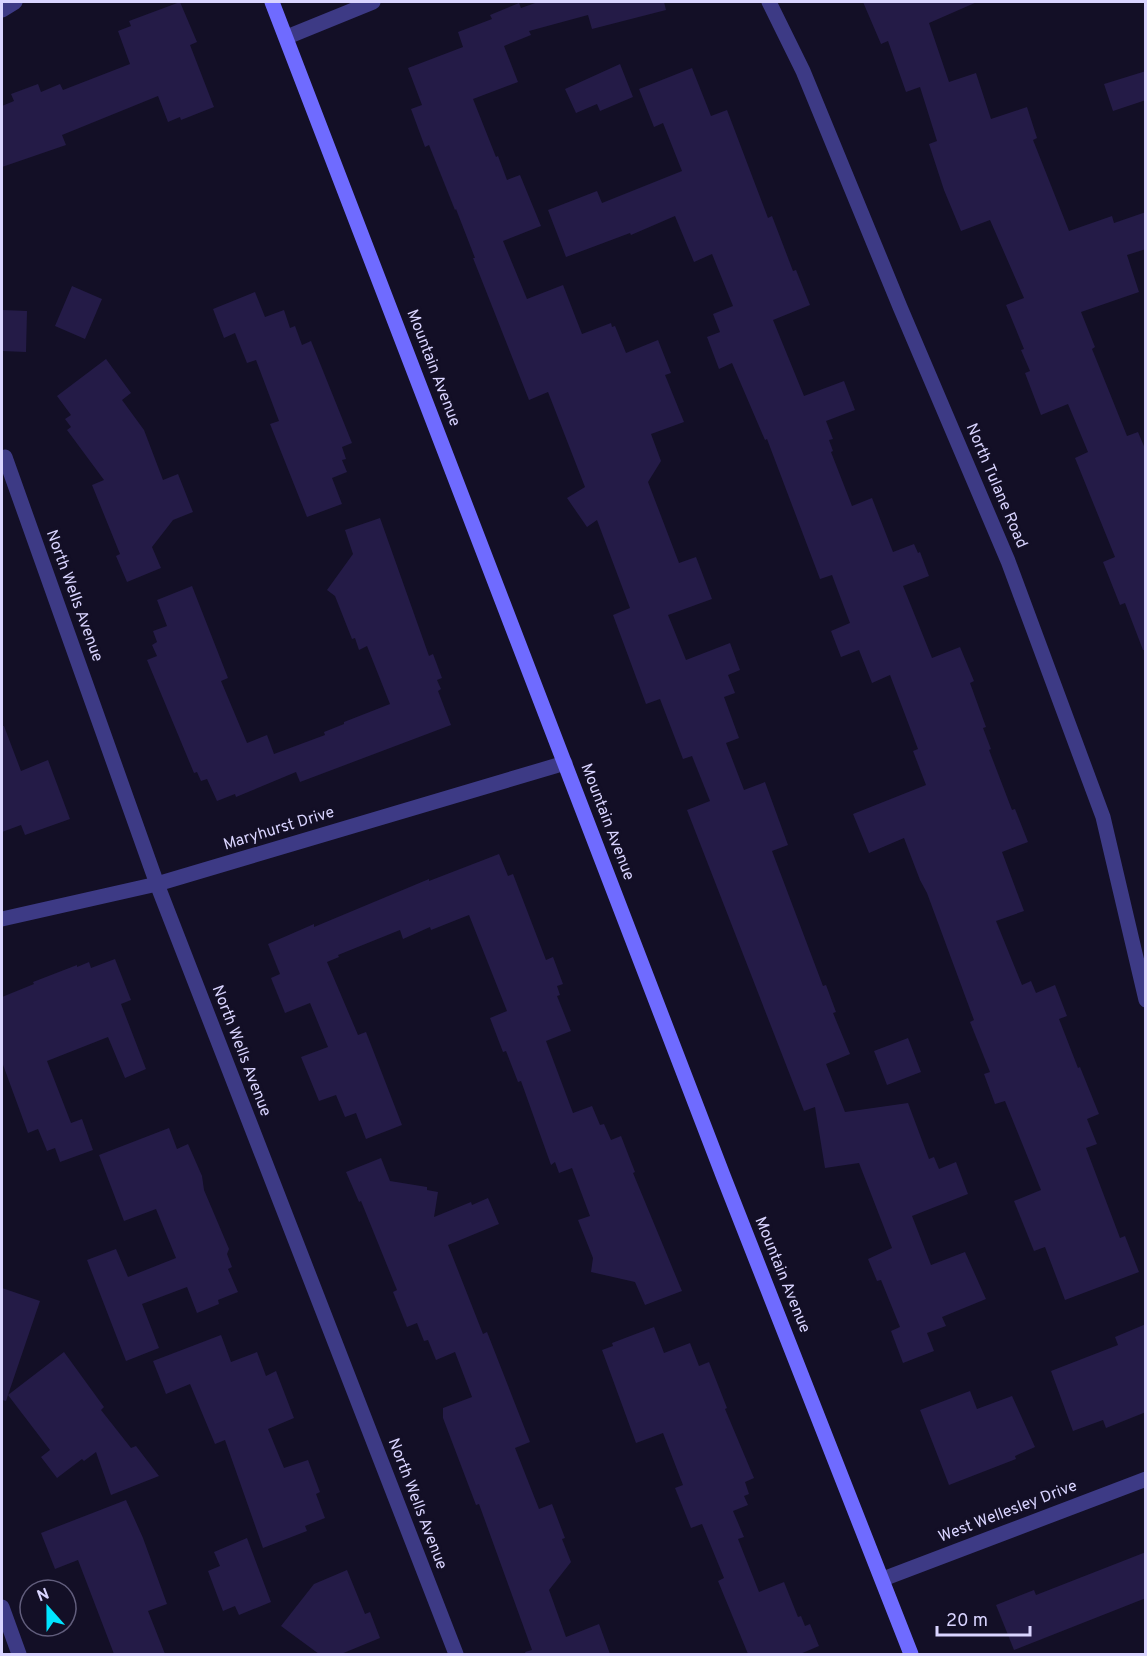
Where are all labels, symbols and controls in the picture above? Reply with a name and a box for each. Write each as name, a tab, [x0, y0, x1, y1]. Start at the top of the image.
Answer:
street label: Mountain Avenue	[401, 307, 465, 429]
street label: North Tulane Road	[961, 421, 1031, 551]
street label: North Wells Avenue	[41, 527, 107, 665]
street label: Mountain Avenue	[575, 761, 639, 883]
street label: Maryhurst Drive	[221, 803, 337, 855]
street label: North Wells Avenue	[207, 982, 275, 1120]
street label: Mountain Avenue	[750, 1214, 814, 1336]
street label: North Wells Avenue	[383, 1435, 451, 1573]
street label: West Wellesley Drive	[936, 1476, 1080, 1548]
north arrow	[18, 1578, 78, 1638]
text: N	[34, 1584, 52, 1607]
scale bar	[937, 1599, 1030, 1637]
text: 20 m	[946, 1610, 988, 1633]

